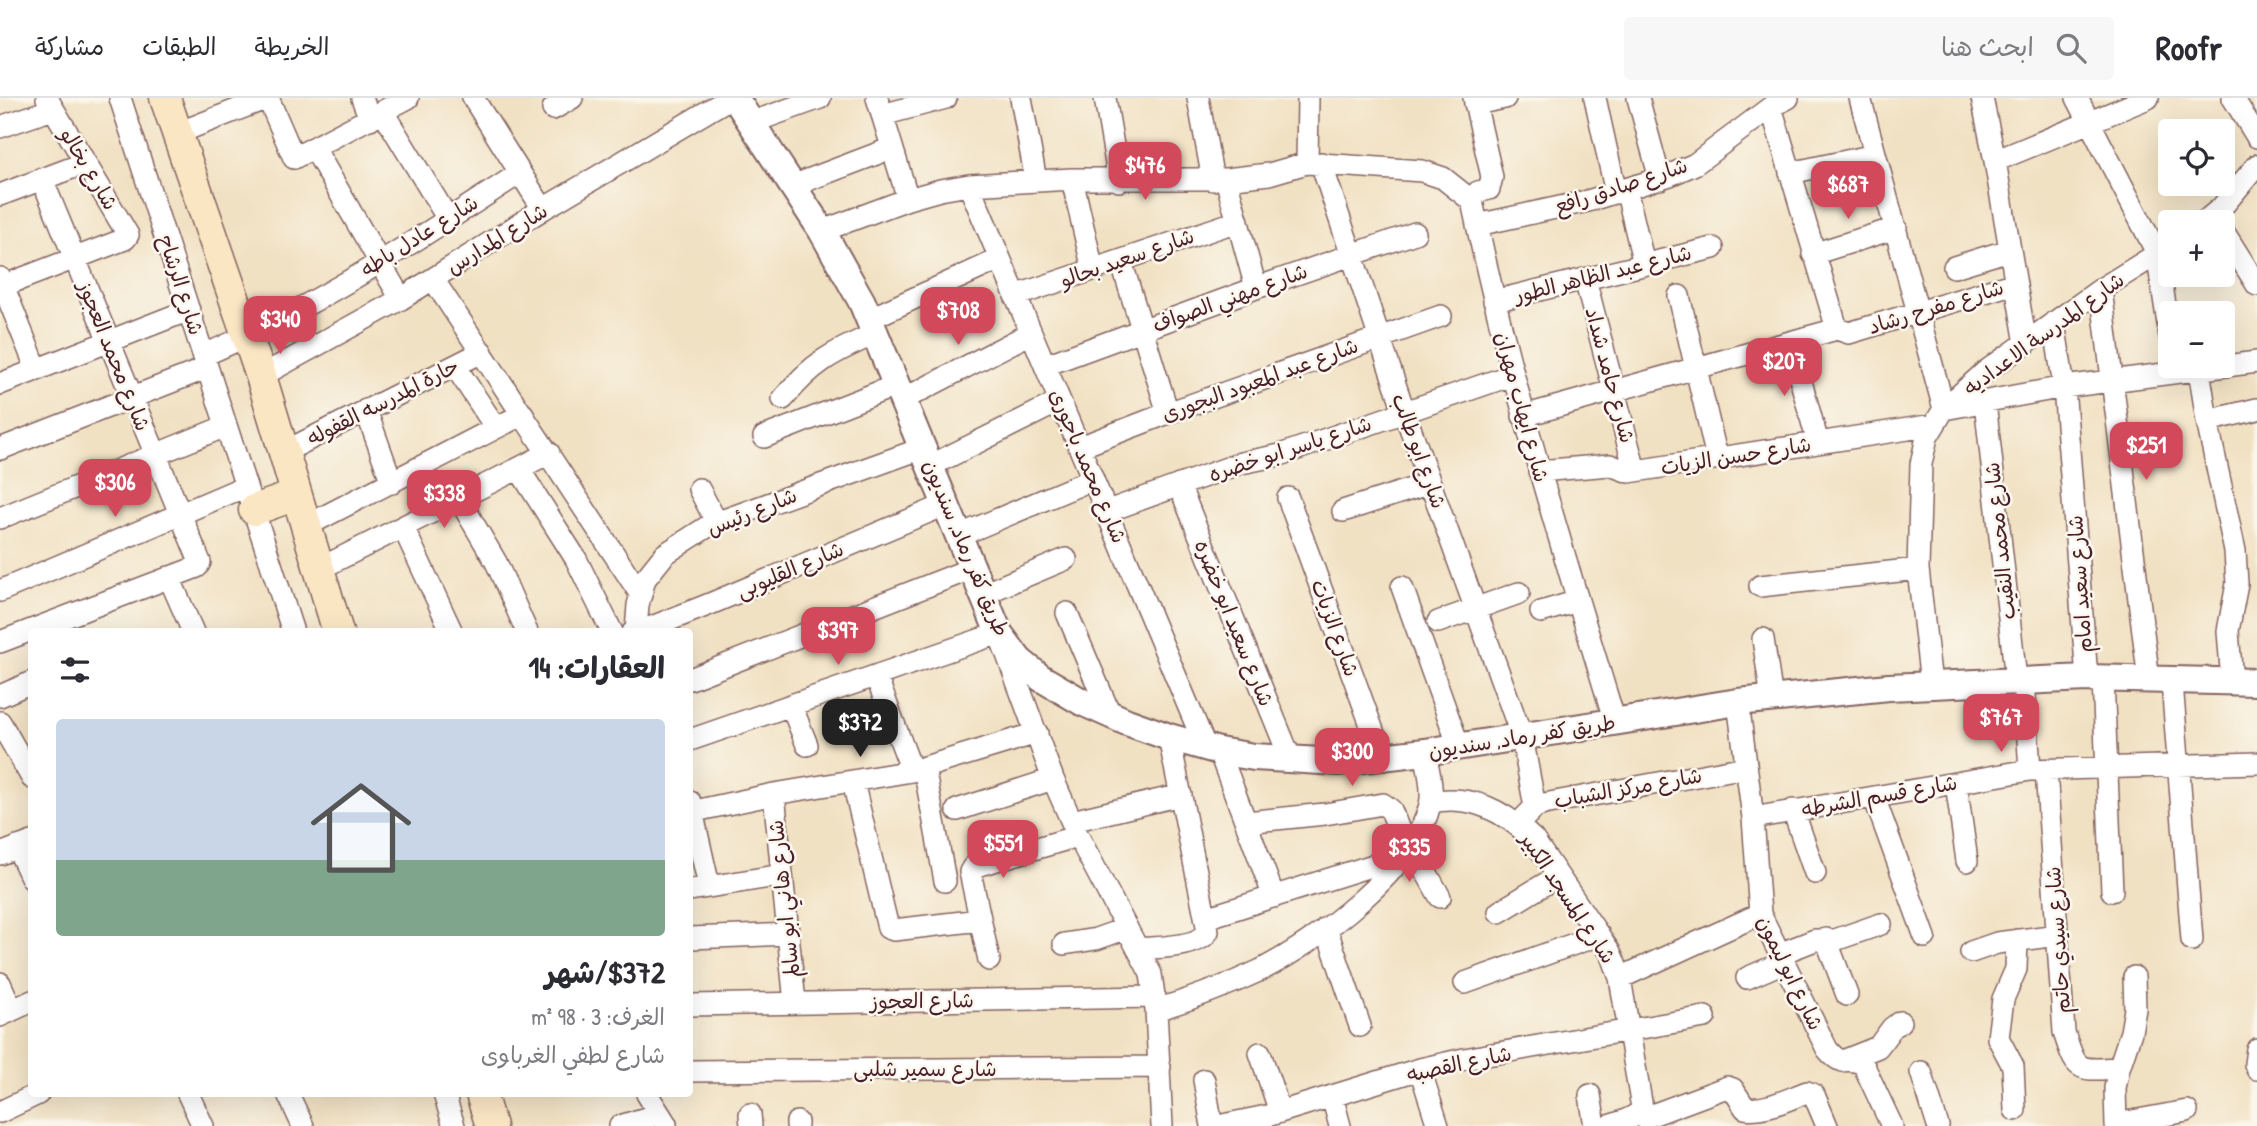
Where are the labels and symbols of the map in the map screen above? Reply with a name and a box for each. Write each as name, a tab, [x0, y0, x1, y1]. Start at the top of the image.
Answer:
street label: شارع بخالو	[52, 121, 125, 216]
pin: $476	[1104, 142, 1186, 202]
street label: شارع صادق رافع	[1550, 150, 1692, 222]
pin: $687	[1807, 162, 1889, 221]
street label: شارع عادل باطه	[354, 188, 484, 284]
street label: شارع المدارس	[440, 196, 554, 282]
street label: شارع سعيد بحالو	[1055, 221, 1198, 295]
street label: شارع الرشاح	[151, 231, 211, 339]
street label: شارع عبد الظاهر الطور	[1509, 237, 1695, 311]
street label: شارع مهني الصواف	[1148, 256, 1313, 344]
street label: شارع المدرسة الاعداديه	[1957, 265, 2131, 403]
street label: شارع مفرح رشاد	[1865, 272, 2007, 342]
street label: شارع محمد العجوز	[69, 275, 158, 436]
pin: $708	[917, 288, 999, 347]
pin: $340	[239, 296, 321, 356]
street label: شارع حامد شداد	[1577, 304, 1643, 446]
street label: شارع ايهاب مهران	[1488, 329, 1556, 485]
street label: شارع عبد المعبود البجورى	[1158, 330, 1362, 430]
pin: $207	[1743, 338, 1825, 398]
street label: حارة المدرسه القفوله	[302, 351, 464, 452]
street label: شارع محمد باجورى	[1042, 384, 1134, 548]
street label: شارع ابو طالب	[1384, 389, 1454, 513]
street label: شارع ياسر ابو خضره	[1205, 408, 1375, 490]
pin: $251	[2105, 422, 2187, 482]
street label: شارع حسن الزيات	[1659, 429, 1813, 483]
street label: طريق كفر رماد, سنديون	[916, 455, 1017, 640]
pin: $306	[74, 460, 156, 519]
street label: شارع محمد النقيب	[1977, 461, 2023, 621]
pin: $338	[403, 470, 485, 530]
street label: شارع رئيس	[702, 480, 802, 544]
street label: شارع سعيد امام	[2060, 514, 2101, 654]
street label: شارع القليوبى	[732, 534, 848, 606]
street label: شارع سعيد ابو خضره	[1187, 535, 1281, 711]
street label: شارع الزيات	[1304, 575, 1366, 681]
pin: $397	[797, 608, 879, 667]
pin: $767	[1960, 694, 2042, 754]
pin: $372	[819, 700, 901, 759]
street label: طريق كفر رماد, سنديون	[1426, 707, 1618, 766]
pin: $300	[1311, 728, 1393, 788]
street label: شارع مركز الشباب	[1552, 760, 1704, 816]
street label: شارع قسم الشرطه	[1798, 767, 1960, 825]
street label: شارع هاني ابو سالم	[761, 818, 811, 979]
pin: $551	[962, 820, 1044, 880]
pin: $335	[1368, 824, 1450, 884]
street label: شارع المسجد الكبير	[1512, 825, 1623, 970]
street label: شارع سيدي حاتم	[2038, 866, 2079, 1014]
street label: شارع ابو ليمون	[1749, 911, 1831, 1035]
street label: شارع العجوز	[868, 985, 974, 1017]
street label: شارع القصبه	[1404, 1038, 1514, 1090]
street label: شارع سمير شلبى	[853, 1054, 997, 1084]

